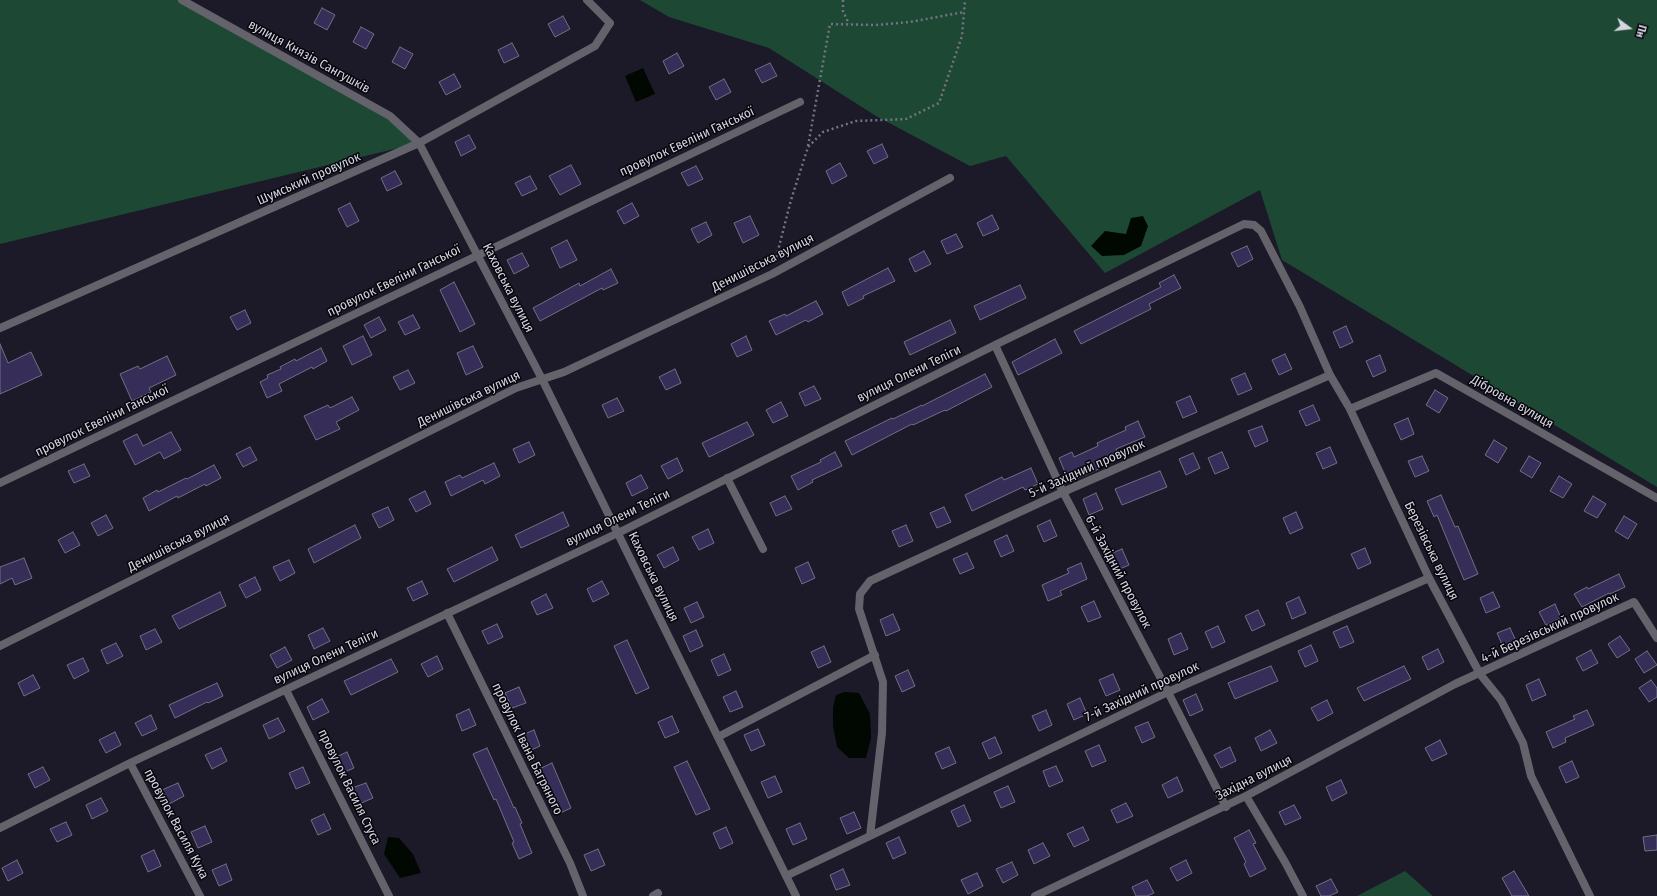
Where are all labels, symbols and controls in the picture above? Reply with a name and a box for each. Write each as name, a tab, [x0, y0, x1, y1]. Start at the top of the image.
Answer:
north arrow	[1609, 8, 1649, 48]
street label: вулиця Князів Сангушків	[245, 17, 373, 97]
text: Пн	[1633, 24, 1649, 39]
street label: провулок Евеліни Ганської	[617, 104, 757, 180]
street label: Шумський провулок	[255, 149, 363, 209]
street label: Денишівська вулиця	[709, 231, 817, 295]
street label: Каховська вулиця	[479, 241, 537, 335]
street label: провулок Евеліни Ганської	[325, 242, 463, 320]
street label: вулиця Олени Теліги	[854, 342, 964, 406]
street label: Денишівська вулиця	[415, 367, 523, 431]
street label: Дібровна вулиця	[1468, 372, 1556, 432]
street label: провулок Евеліни Ганської	[33, 382, 171, 460]
street label: 5-й Західний провулок	[1027, 436, 1147, 502]
street label: вулиця Олени Теліги	[563, 486, 673, 550]
street label: Березівська вулиця	[1400, 499, 1462, 603]
street label: Денишівська вулиця	[125, 511, 233, 575]
street label: 6-й Західний провулок	[1082, 513, 1154, 631]
street label: Каховська вулиця	[625, 530, 681, 624]
street label: 4-й Березівський провулок	[1479, 589, 1621, 667]
street label: вулиця Олени Теліги	[271, 626, 381, 688]
street label: 7-й Західний провулок	[1082, 659, 1202, 725]
street label: провулок Івана Багряного	[488, 681, 566, 817]
street label: провулок Василя Стуса	[314, 727, 384, 847]
street label: Західна вулиця	[1213, 752, 1295, 804]
street label: провулок Василя Кука	[140, 766, 212, 882]

